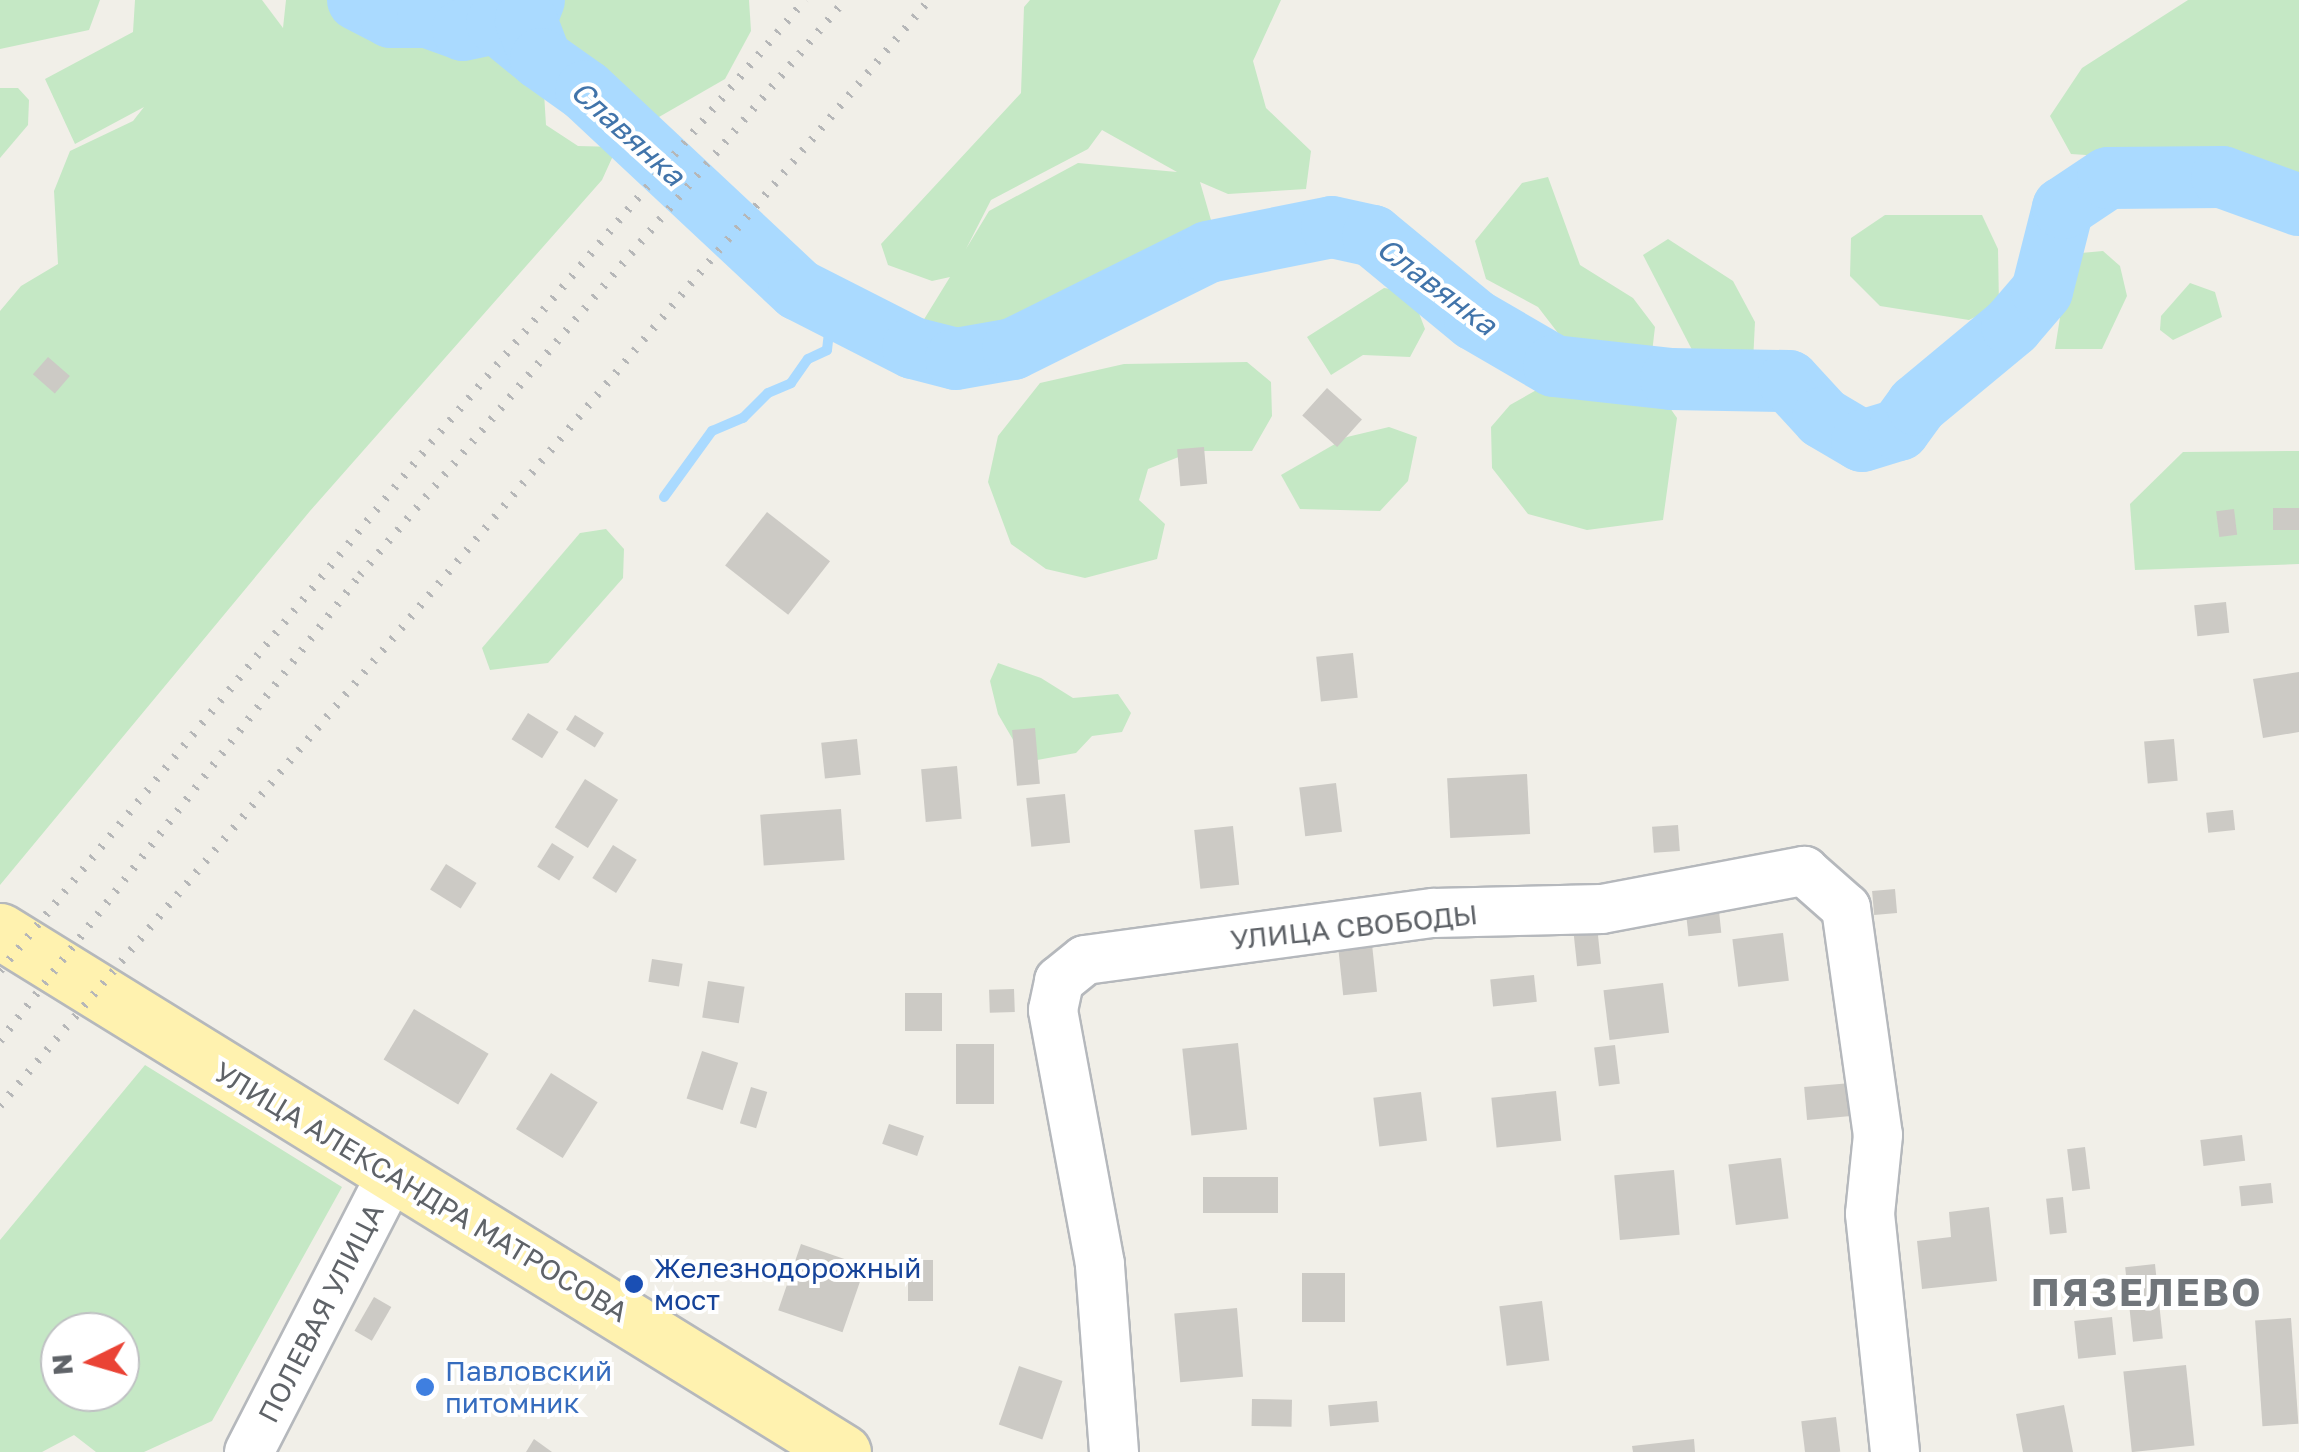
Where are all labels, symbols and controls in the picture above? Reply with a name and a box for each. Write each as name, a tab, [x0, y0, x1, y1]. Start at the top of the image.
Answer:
water label: Славянка	[564, 73, 692, 193]
water label: Славянка	[1370, 229, 1504, 343]
street label: УЛИЦА СВОБОДЫ	[1229, 897, 1479, 957]
street label: УЛИЦА АЛЕКСАНДРА МАТРОСОВА	[208, 1055, 634, 1329]
street label: ПОЛЕВАЯ УЛИЦА	[251, 1198, 391, 1428]
place label: Железнодорожный мост	[654, 1251, 921, 1317]
district label: ПЯЗЕЛЕВО	[2031, 1269, 2263, 1315]
marker: Железнодорожный мост	[623, 1273, 645, 1295]
north arrow	[40, 1312, 140, 1412]
text: N	[44, 1352, 79, 1377]
place label: Павловский питомник	[445, 1354, 612, 1420]
marker: Павловский питомник	[414, 1376, 436, 1398]

